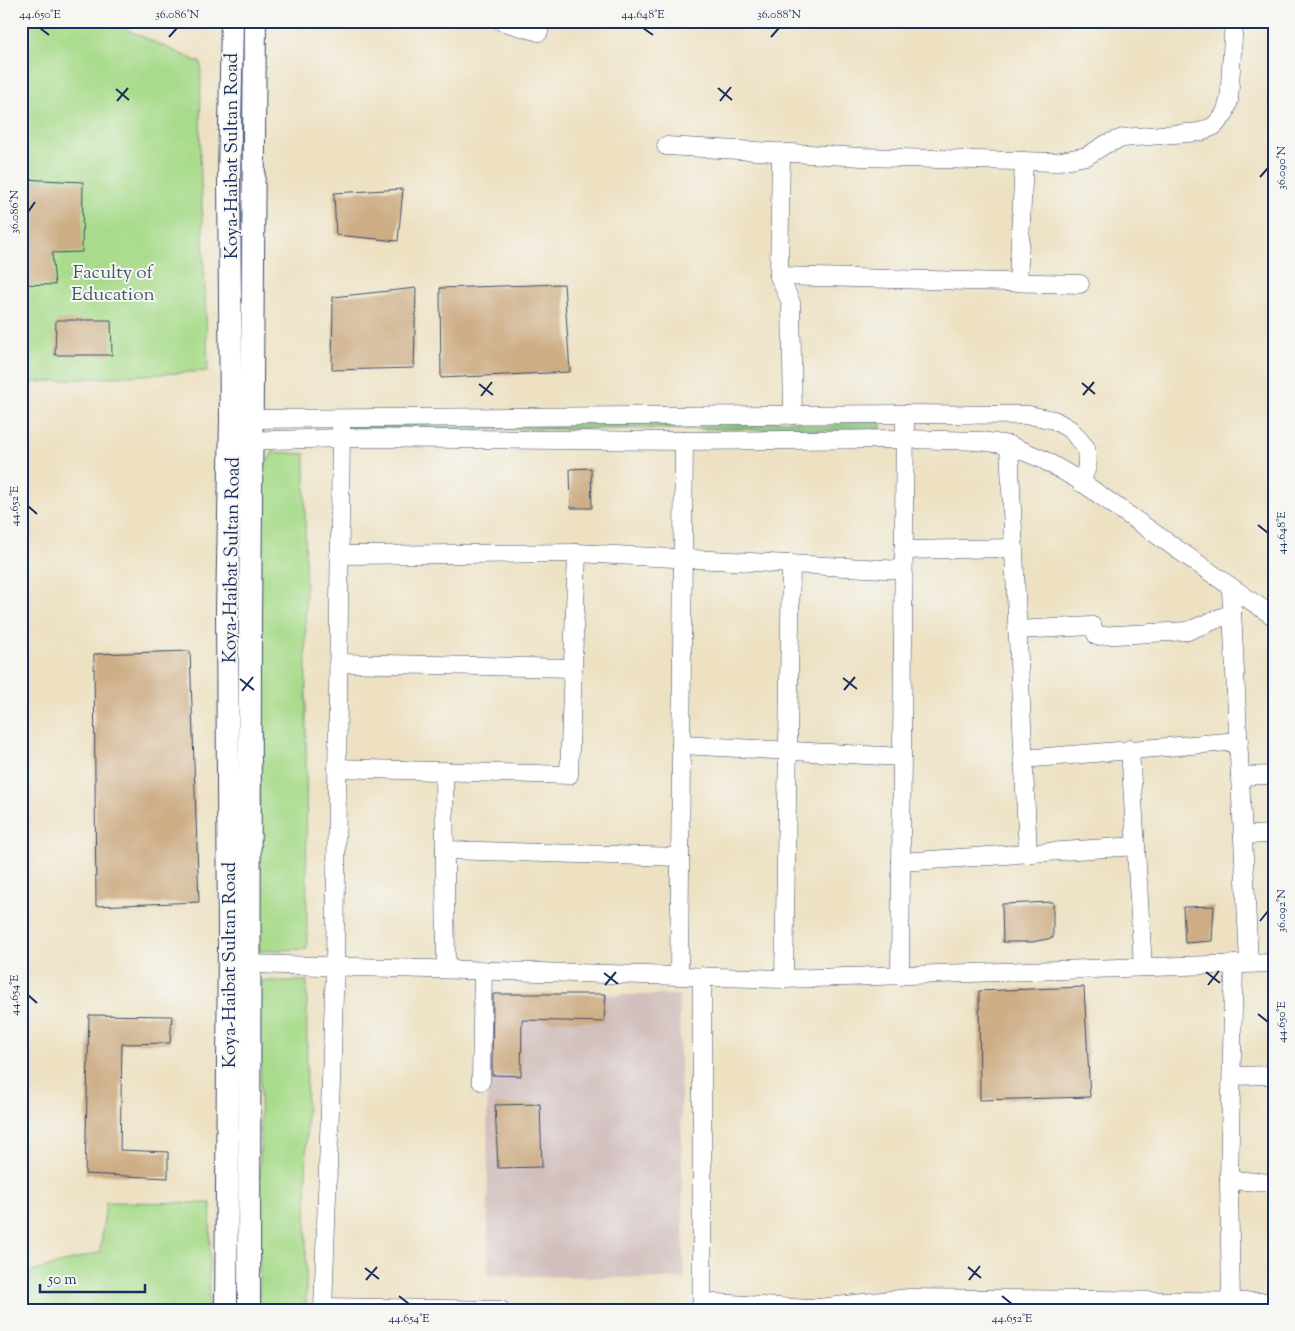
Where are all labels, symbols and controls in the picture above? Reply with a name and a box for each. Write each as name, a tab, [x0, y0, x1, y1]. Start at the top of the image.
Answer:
text: 44.650°E	[19, 6, 61, 24]
text: 36.086°N	[155, 6, 200, 24]
text: 44.648°E	[621, 6, 665, 24]
text: 36.088°N	[757, 6, 802, 24]
street label: Koya-Haibat Sultan Road	[219, 53, 246, 259]
text: 36.090°N	[1273, 146, 1291, 190]
text: 36.086°N	[6, 189, 24, 234]
park label: Faculty of Education	[71, 260, 155, 309]
street label: Koya-Haibat Sultan Road	[217, 456, 248, 663]
text: 44.652°E	[6, 485, 24, 526]
text: 44.648°E	[1273, 511, 1291, 555]
street label: Koya-Haibat Sultan Road	[217, 862, 244, 1068]
text: 36.092°N	[1273, 889, 1291, 933]
text: 44.654°E	[6, 974, 24, 1016]
text: 44.650°E	[1273, 1001, 1291, 1043]
scale bar	[40, 1261, 145, 1293]
text: 50 m	[47, 1270, 77, 1291]
text: 44.654°E	[388, 1310, 430, 1328]
text: 44.652°E	[992, 1310, 1033, 1328]

